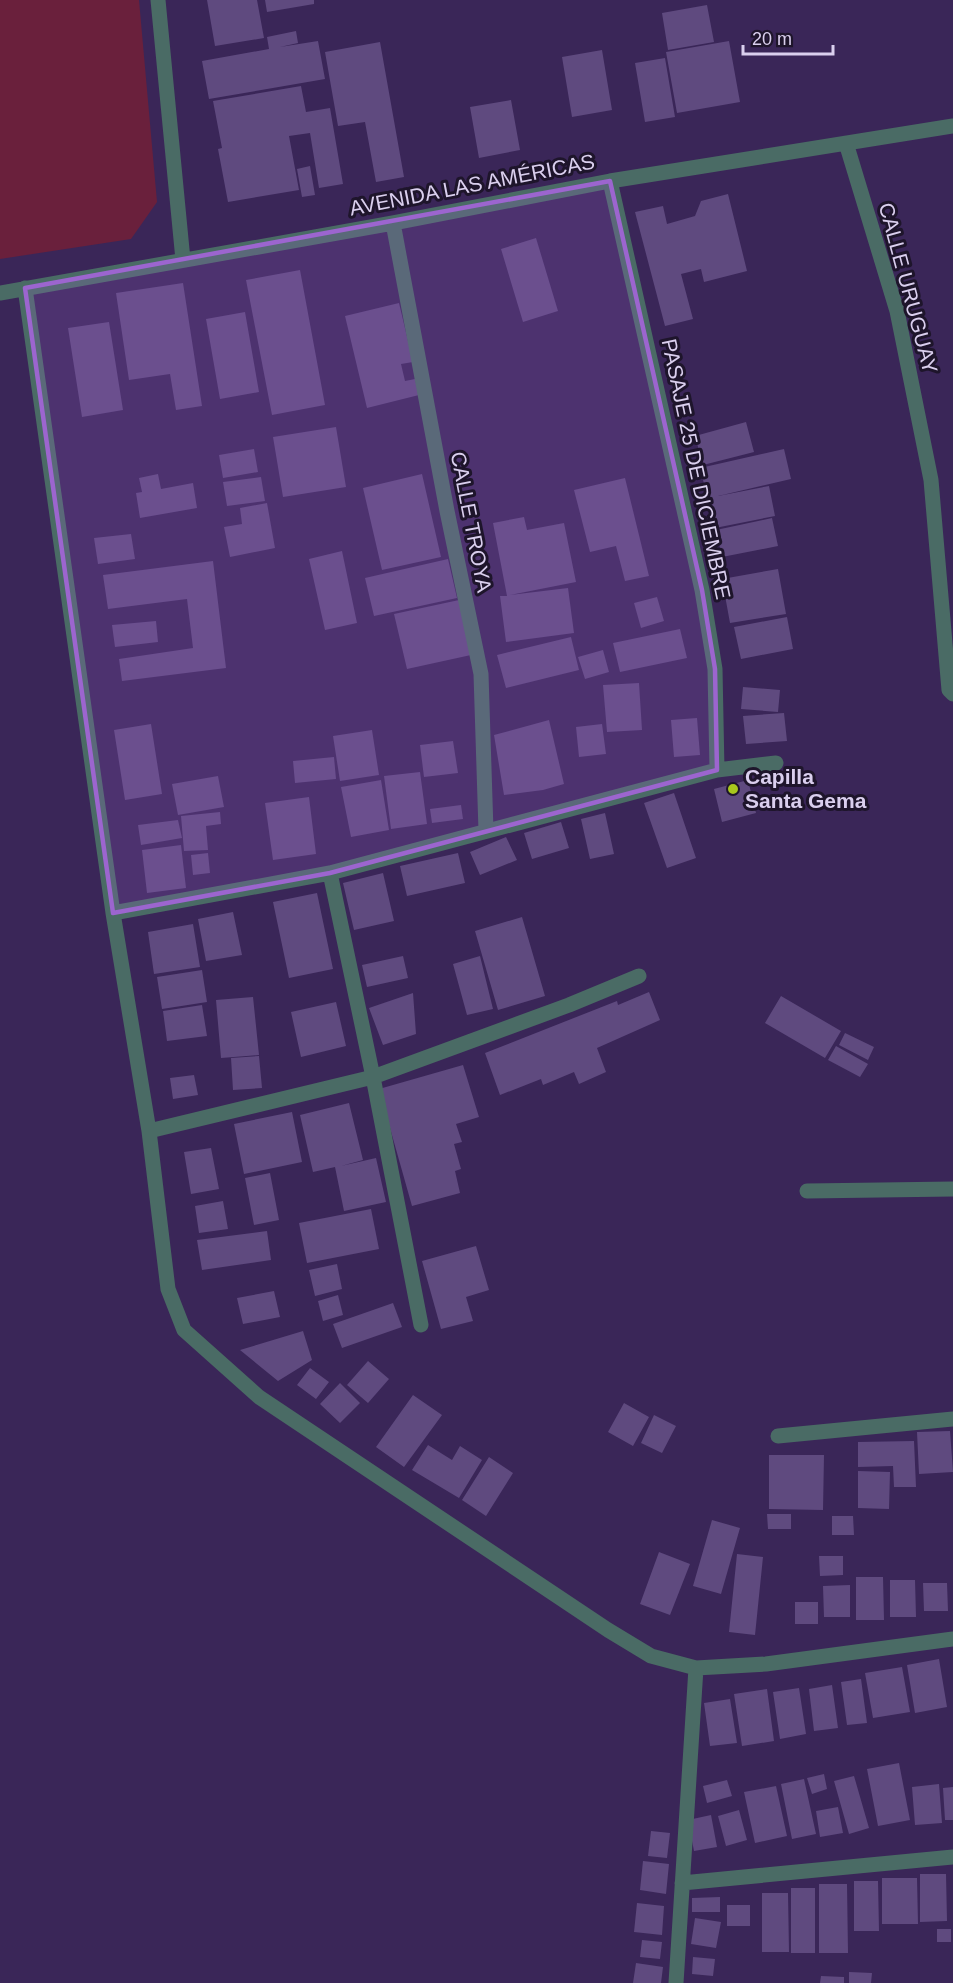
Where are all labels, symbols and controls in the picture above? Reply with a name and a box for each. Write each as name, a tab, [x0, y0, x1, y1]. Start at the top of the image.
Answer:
scale bar	[743, 18, 833, 56]
text: 20 m	[752, 29, 792, 49]
street label: AVENIDA LAS AMÉRICAS	[347, 149, 596, 220]
street label: CALLE URUGUAY	[875, 200, 942, 376]
street label: PASAJE 25 DE DICIEMBRE	[658, 337, 735, 601]
street label: CALLE TROYA	[447, 450, 496, 594]
place label: Capilla Santa Gema	[745, 765, 867, 812]
marker: Capilla Santa Gema	[726, 782, 740, 796]

